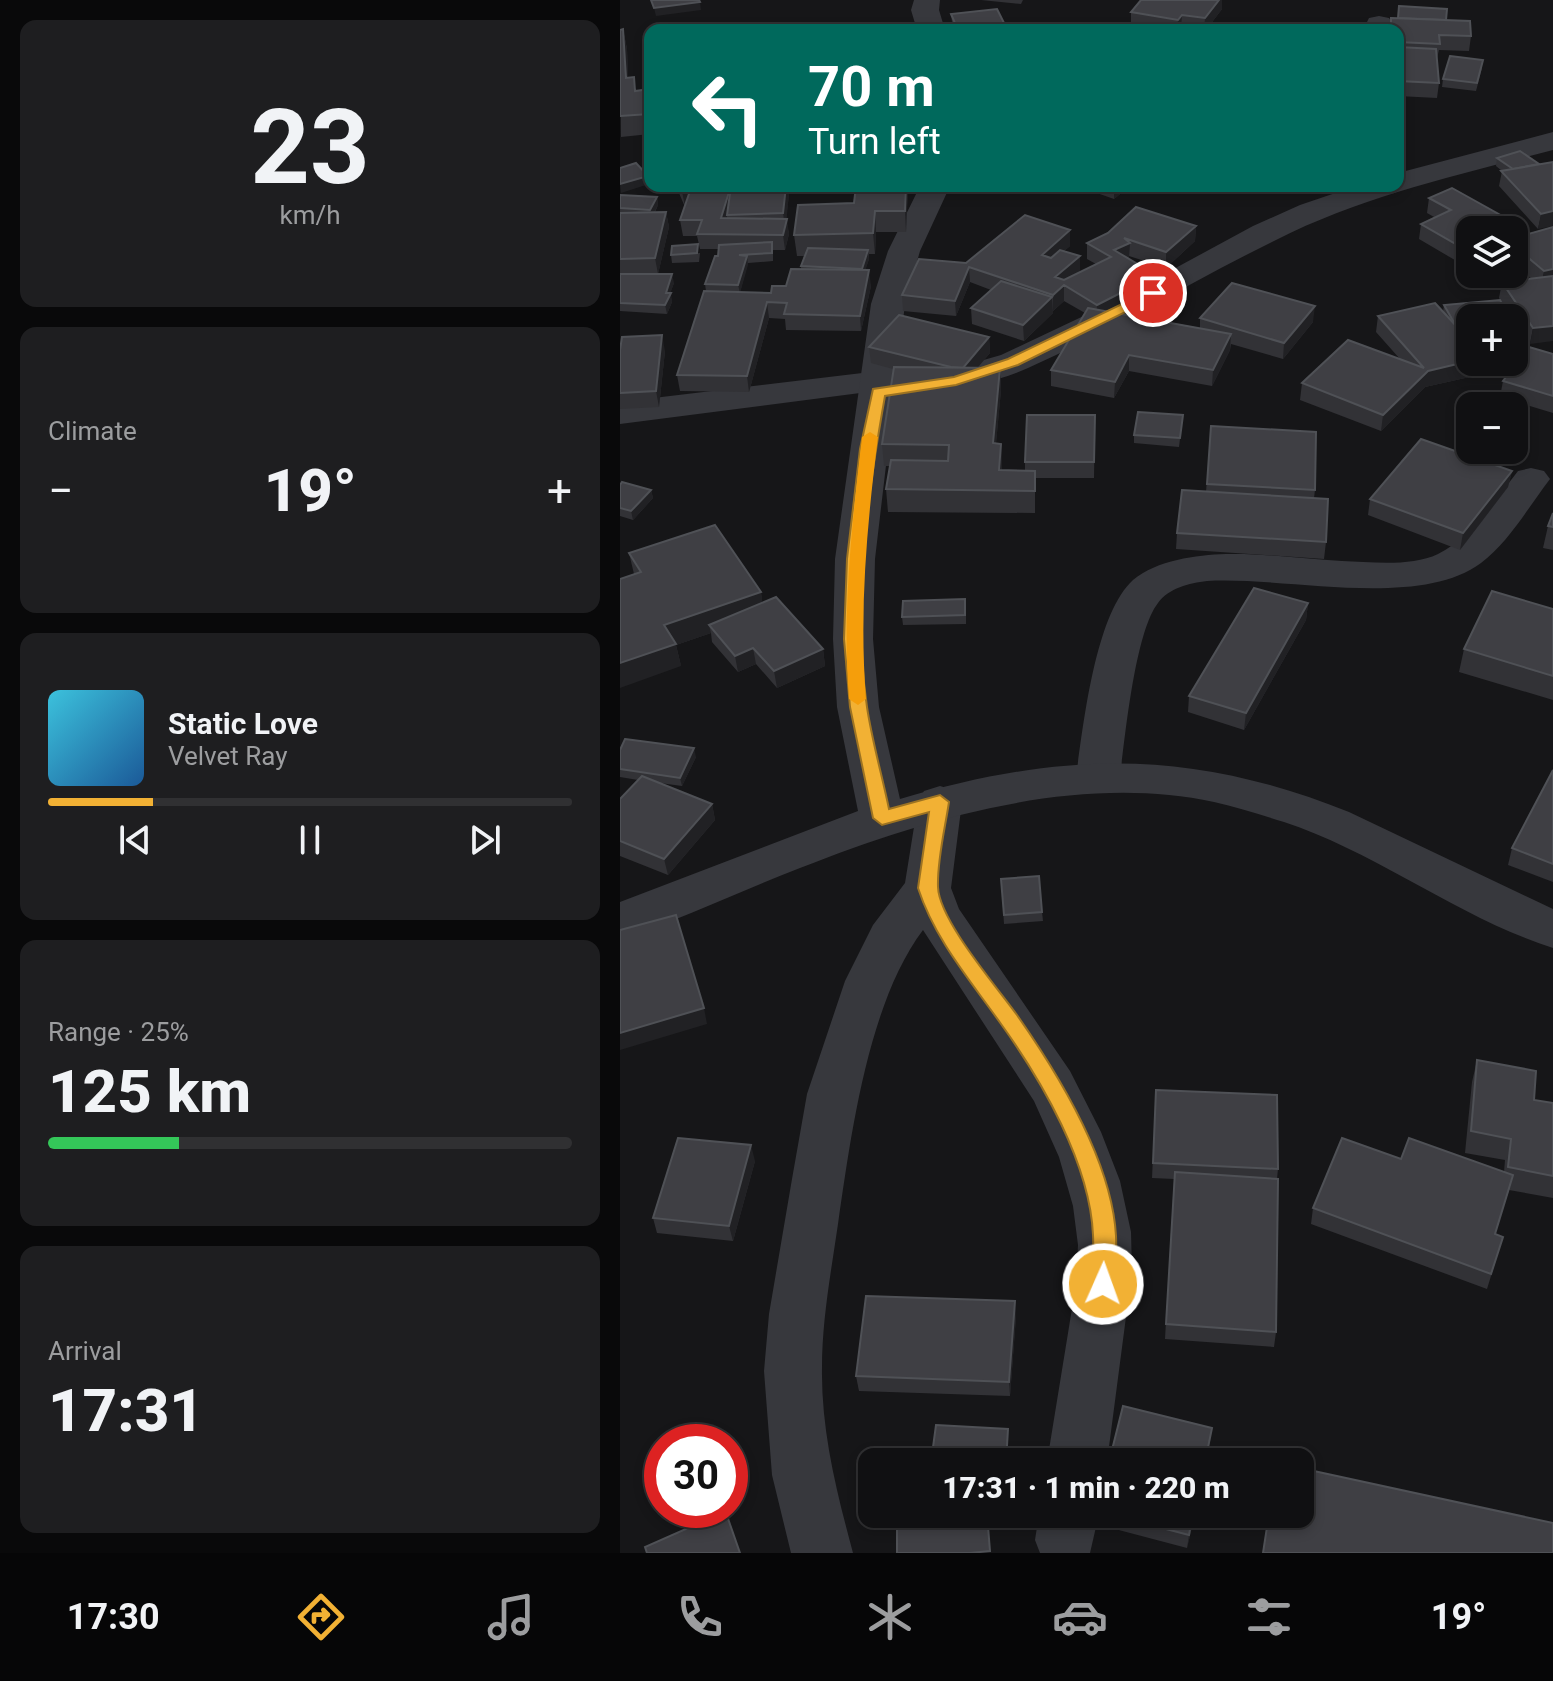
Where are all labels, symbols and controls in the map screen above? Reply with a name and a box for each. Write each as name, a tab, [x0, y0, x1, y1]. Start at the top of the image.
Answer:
text: 70 m	[808, 54, 935, 120]
icon: left	[676, 56, 780, 160]
text: 23	[250, 87, 370, 208]
text: Turn left	[808, 121, 941, 163]
text: km/h	[279, 200, 341, 230]
map controls	[1456, 216, 1528, 464]
button: layers	[1456, 216, 1528, 288]
pin	[1119, 259, 1187, 327]
icon: arrive	[1131, 271, 1175, 315]
button: +	[1456, 304, 1528, 376]
button: −	[1456, 392, 1528, 464]
text: Climate	[48, 416, 137, 446]
text: 19°	[264, 455, 357, 526]
text: −	[48, 465, 73, 517]
text: +	[547, 465, 572, 517]
text: Static Love	[168, 706, 318, 741]
text: Velvet Ray	[168, 741, 288, 771]
icon: previous	[113, 818, 157, 862]
icon: pause	[288, 818, 332, 862]
icon: next	[463, 818, 507, 862]
text: Range · 25%	[48, 1017, 189, 1047]
text: 125 km	[48, 1056, 251, 1127]
position arrow	[1061, 1242, 1145, 1326]
text: Arrival	[48, 1336, 122, 1366]
text: 17:31	[48, 1375, 204, 1446]
speed limit sign: 30	[644, 1424, 748, 1528]
text: 17:31 · 1 min · 220 m	[942, 1470, 1230, 1505]
icon: directions	[293, 1589, 349, 1645]
icon: music	[483, 1589, 539, 1645]
icon: phone	[672, 1589, 728, 1645]
icon: climate	[862, 1589, 918, 1645]
icon: car	[1052, 1589, 1108, 1645]
icon: filters	[1241, 1589, 1297, 1645]
text: 17:30	[67, 1596, 160, 1638]
text: 19°	[1431, 1596, 1486, 1638]

